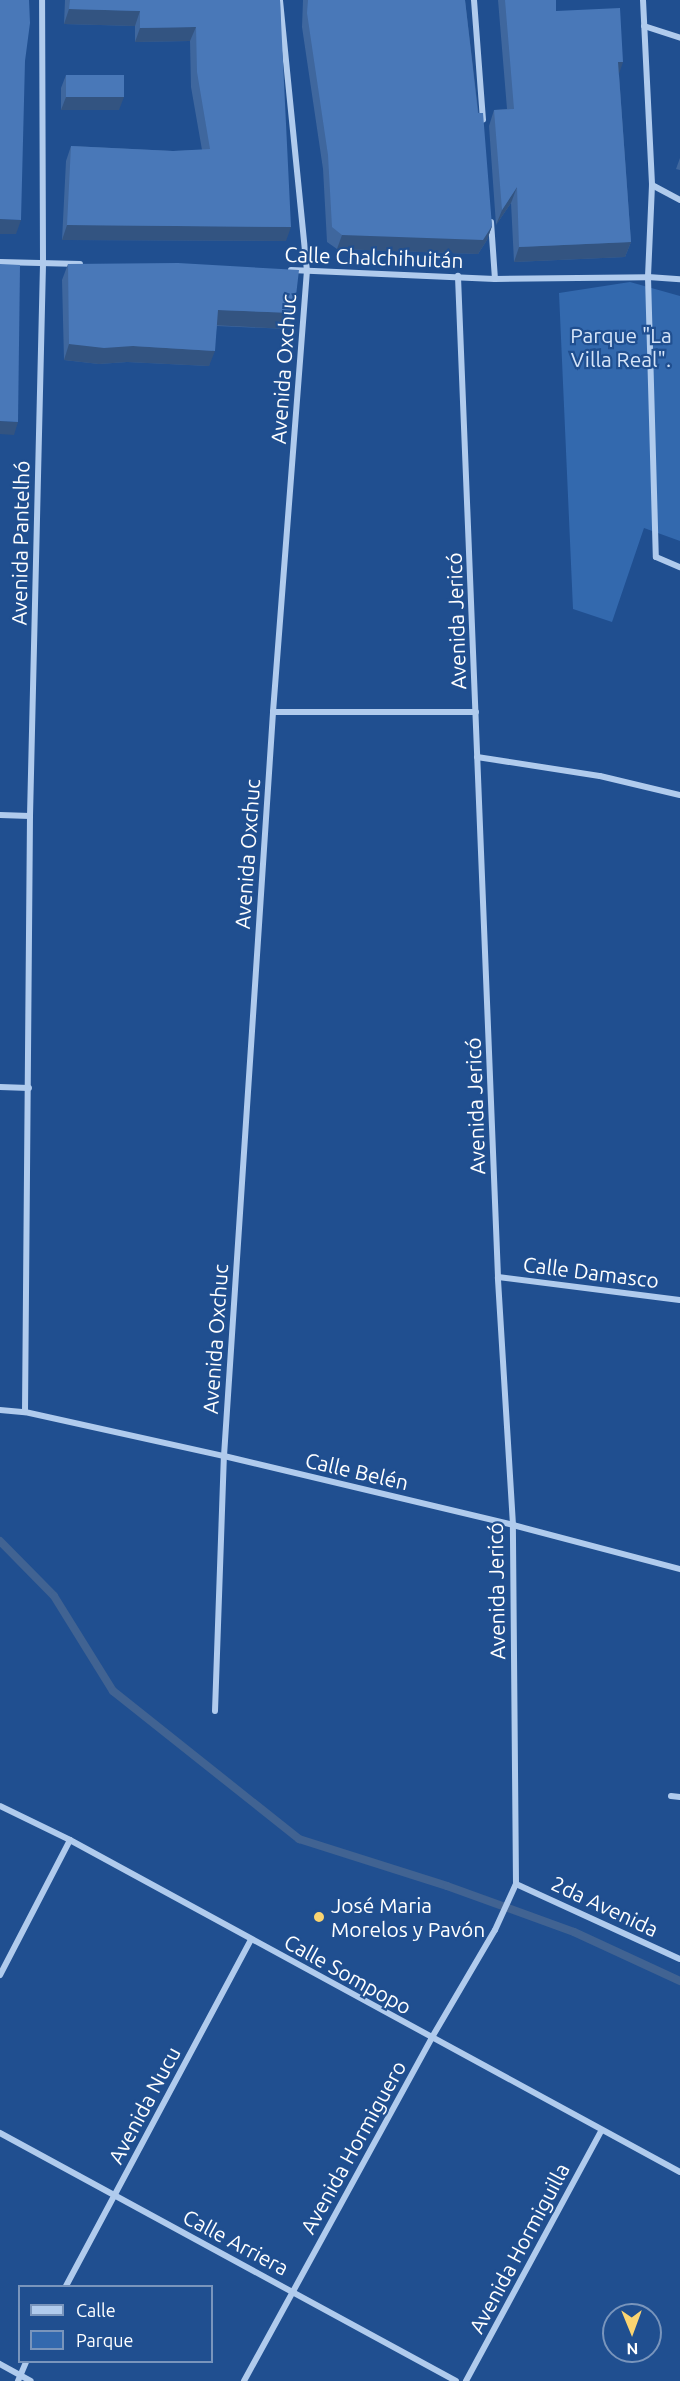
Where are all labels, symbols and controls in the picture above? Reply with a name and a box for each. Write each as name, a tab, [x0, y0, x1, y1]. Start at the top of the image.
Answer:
street label: Calle Chalchihuitán	[284, 241, 464, 273]
street label: Avenida Oxchuc	[265, 293, 301, 445]
park label: Parque "La Villa Real".	[570, 322, 672, 372]
street label: Avenida Pantelhó	[6, 460, 34, 626]
street label: Avenida Jericó	[441, 552, 471, 690]
street label: Avenida Oxchuc	[229, 778, 265, 930]
street label: Avenida Jericó	[460, 1037, 490, 1175]
street label: Calle Damasco	[522, 1251, 660, 1293]
street label: Avenida Oxchuc	[197, 1263, 233, 1415]
street label: Calle Belén	[303, 1447, 411, 1495]
street label: Avenida Jericó	[482, 1522, 510, 1660]
street label: 2da Avenida	[548, 1870, 662, 1942]
place label: José Maria Morelos y Pavón	[331, 1892, 485, 1942]
marker: José Maria Morelos y Pavón	[312, 1910, 326, 1924]
street label: Calle Sompopo	[280, 1929, 416, 2019]
street label: Avenida Nucu	[103, 2042, 185, 2168]
street label: Avenida Hormiguero	[295, 2056, 411, 2238]
street label: Avenida Hormiguilla	[463, 2159, 575, 2337]
street label: Calle Arriera	[179, 2204, 293, 2280]
legend	[18, 2285, 213, 2363]
text: Calle	[76, 2300, 116, 2320]
north arrow	[602, 2303, 662, 2363]
text: Parque	[76, 2330, 133, 2350]
text: N	[626, 2340, 638, 2358]

